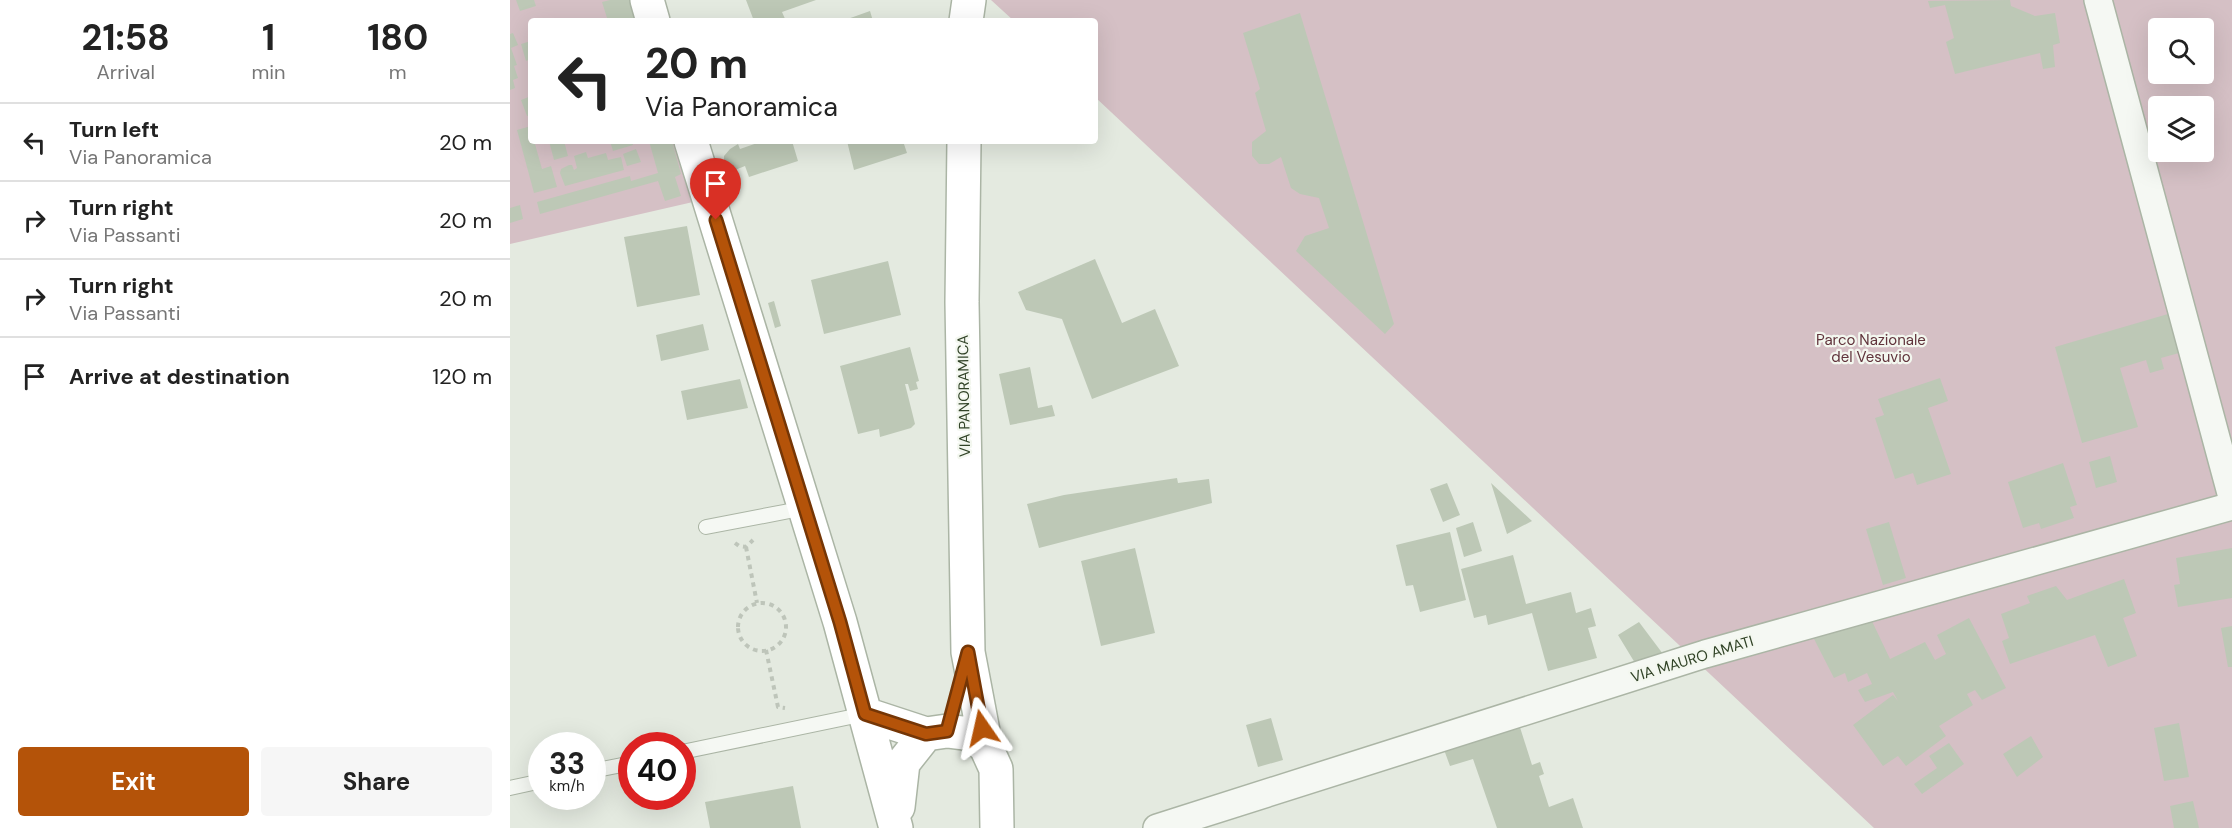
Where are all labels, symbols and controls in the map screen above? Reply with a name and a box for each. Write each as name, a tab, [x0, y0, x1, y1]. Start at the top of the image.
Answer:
text: 21:58	[82, 14, 170, 61]
text: 1	[262, 14, 275, 61]
text: 180	[367, 14, 428, 61]
map controls	[2148, 18, 2214, 162]
button: search	[2148, 18, 2214, 84]
text: 20 m	[645, 36, 748, 91]
icon: left	[546, 42, 624, 120]
text: Arrival	[97, 59, 155, 85]
text: min	[251, 59, 286, 85]
text: m	[389, 59, 407, 85]
text: Via Panoramica	[645, 89, 838, 124]
button: layers	[2148, 96, 2214, 162]
text: Turn left	[69, 115, 159, 144]
icon: left	[18, 126, 51, 159]
text: 20 m	[439, 128, 492, 157]
text: Via Panoramica	[69, 144, 212, 170]
pin	[690, 158, 741, 220]
icon: arrive	[699, 167, 732, 200]
text: Turn right	[69, 193, 174, 222]
icon: right	[18, 204, 51, 237]
text: 20 m	[439, 206, 492, 235]
text: Via Passanti	[69, 222, 180, 248]
text: Turn right	[69, 271, 174, 300]
icon: right	[18, 282, 51, 315]
text: 20 m	[439, 284, 492, 313]
text: Via Passanti	[69, 300, 180, 326]
park label: Parco Nazionale del Vesuvio	[1816, 330, 1926, 367]
street label: VIA PANORAMICA	[953, 335, 975, 457]
icon: arrive	[18, 360, 51, 393]
text: Arrive at destination	[69, 362, 290, 391]
text: 120 m	[432, 362, 492, 391]
street label: VIA MAURO AMATI	[1628, 631, 1756, 687]
position arrow	[950, 696, 1014, 760]
speed limit sign: 40	[618, 732, 696, 810]
text: 33	[549, 744, 585, 783]
button: Exit	[18, 747, 249, 816]
button: Share	[261, 747, 492, 816]
text: km/h	[549, 776, 585, 796]

